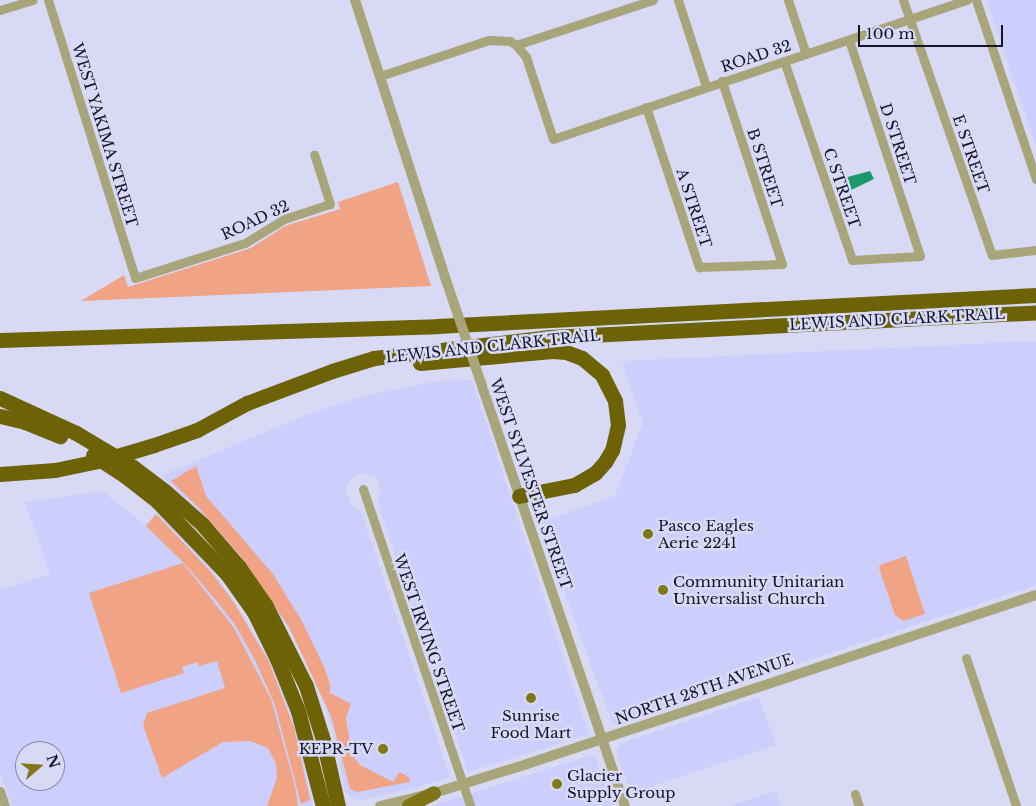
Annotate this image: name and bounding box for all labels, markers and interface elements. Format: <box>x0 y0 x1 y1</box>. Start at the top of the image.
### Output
scale bar <box>861 15 1006 47</box>
text: 100 m <box>866 24 915 43</box>
street label: ROAD 32 <box>719 36 793 76</box>
street label: WEST YAKIMA STREET <box>68 40 142 230</box>
street label: D STREET <box>876 101 920 187</box>
street label: E STREET <box>949 112 993 196</box>
street label: B STREET <box>744 126 786 210</box>
street label: C STREET <box>820 146 864 230</box>
street label: A STREET <box>673 166 715 250</box>
street label: ROAD 32 <box>218 196 292 244</box>
street label: LEWIS AND CLARK TRAIL <box>788 304 1006 334</box>
street label: LEWIS AND CLARK TRAIL <box>384 326 602 366</box>
street label: WEST SYLVESTER STREET <box>486 376 576 592</box>
place label: Pasco Eagles Aerie 2241 <box>658 516 754 551</box>
marker: Pasco Eagles Aerie 2241 <box>642 528 654 540</box>
street label: WEST IRVING STREET <box>390 551 468 735</box>
place label: Community Unitarian Universalist Church <box>673 572 845 607</box>
marker: Community Unitarian Universalist Church <box>657 584 669 596</box>
street label: NORTH 28TH AVENUE <box>612 650 796 728</box>
marker: Sunrise Food Mart <box>525 692 537 704</box>
place label: Sunrise Food Mart <box>491 706 571 741</box>
place label: KEPR-TV <box>299 740 373 758</box>
north arrow <box>15 741 65 791</box>
marker: KEPR-TV <box>377 743 389 755</box>
text: N <box>43 752 64 771</box>
place label: Glacier Supply Group <box>567 766 676 801</box>
marker: Glacier Supply Group <box>551 778 563 790</box>

